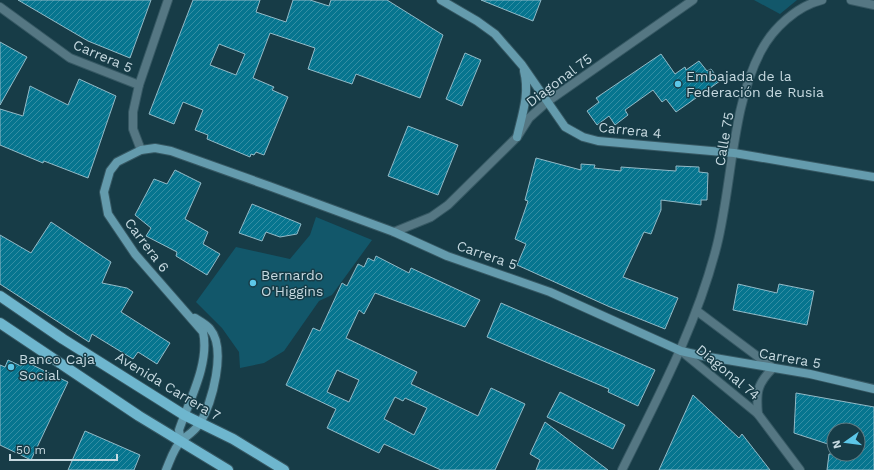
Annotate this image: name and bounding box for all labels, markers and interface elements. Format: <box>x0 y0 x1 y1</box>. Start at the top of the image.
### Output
street label: Carrera 5 <box>71 36 135 76</box>
street label: Diagonal 75 <box>523 50 595 110</box>
place label: Embajada de la Federación de Rusia <box>686 68 824 100</box>
marker: Embajada de la Federación de Rusia <box>673 79 683 89</box>
street label: Calle 75 <box>711 111 737 167</box>
street label: Carrera 4 <box>598 119 662 141</box>
street label: Carrera 6 <box>122 215 172 275</box>
street label: Carrera 5 <box>455 237 519 273</box>
place label: Bernardo O'Higgins <box>261 267 323 299</box>
marker: Bernardo O'Higgins <box>248 278 258 288</box>
street label: Diagonal 74 <box>693 341 763 403</box>
street label: Carrera 5 <box>758 345 822 371</box>
street label: Avenida Carrera 7 <box>113 348 224 424</box>
place label: Banco Caja Social <box>19 351 95 383</box>
marker: Banco Caja Social <box>6 362 16 372</box>
north arrow <box>826 422 866 462</box>
scale bar <box>10 436 117 462</box>
text: N <box>829 439 844 450</box>
text: 50 m <box>16 443 46 457</box>

